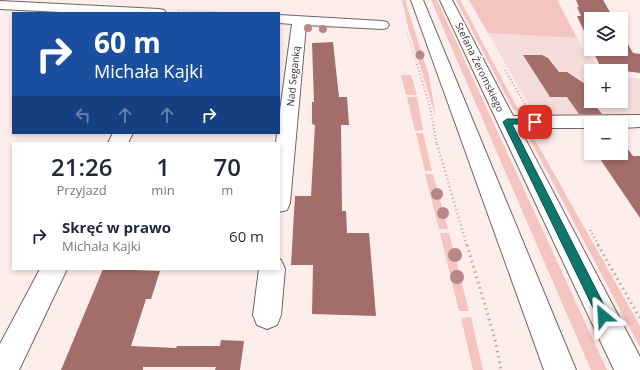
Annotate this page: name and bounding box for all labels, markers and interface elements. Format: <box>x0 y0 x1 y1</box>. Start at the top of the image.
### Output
map controls <box>584 12 628 160</box>
button: layers <box>584 12 628 56</box>
street label: Stefana Żeromskiego <box>452 20 508 114</box>
text: 60 m <box>94 23 161 61</box>
icon: right <box>28 28 80 80</box>
street label: Nad Seganką <box>283 45 303 107</box>
text: Michała Kajki <box>94 59 203 83</box>
button: + <box>584 64 628 108</box>
icon: left <box>72 104 94 126</box>
icon: ahead <box>114 104 136 126</box>
icon: ahead <box>156 104 178 126</box>
icon: right <box>198 104 220 126</box>
pin <box>518 105 552 139</box>
icon: arrive <box>524 111 546 133</box>
button: − <box>584 116 628 160</box>
text: 21:26 <box>51 150 112 183</box>
text: 1 <box>156 150 170 183</box>
text: 70 <box>214 150 241 183</box>
text: Przyjazd <box>57 181 107 199</box>
text: min <box>151 181 175 199</box>
text: m <box>221 181 233 199</box>
text: Skręć w prawo <box>62 217 171 237</box>
icon: right <box>28 225 50 247</box>
text: 60 m <box>229 226 264 246</box>
text: Michała Kajki <box>62 237 141 255</box>
position arrow <box>582 295 624 337</box>

